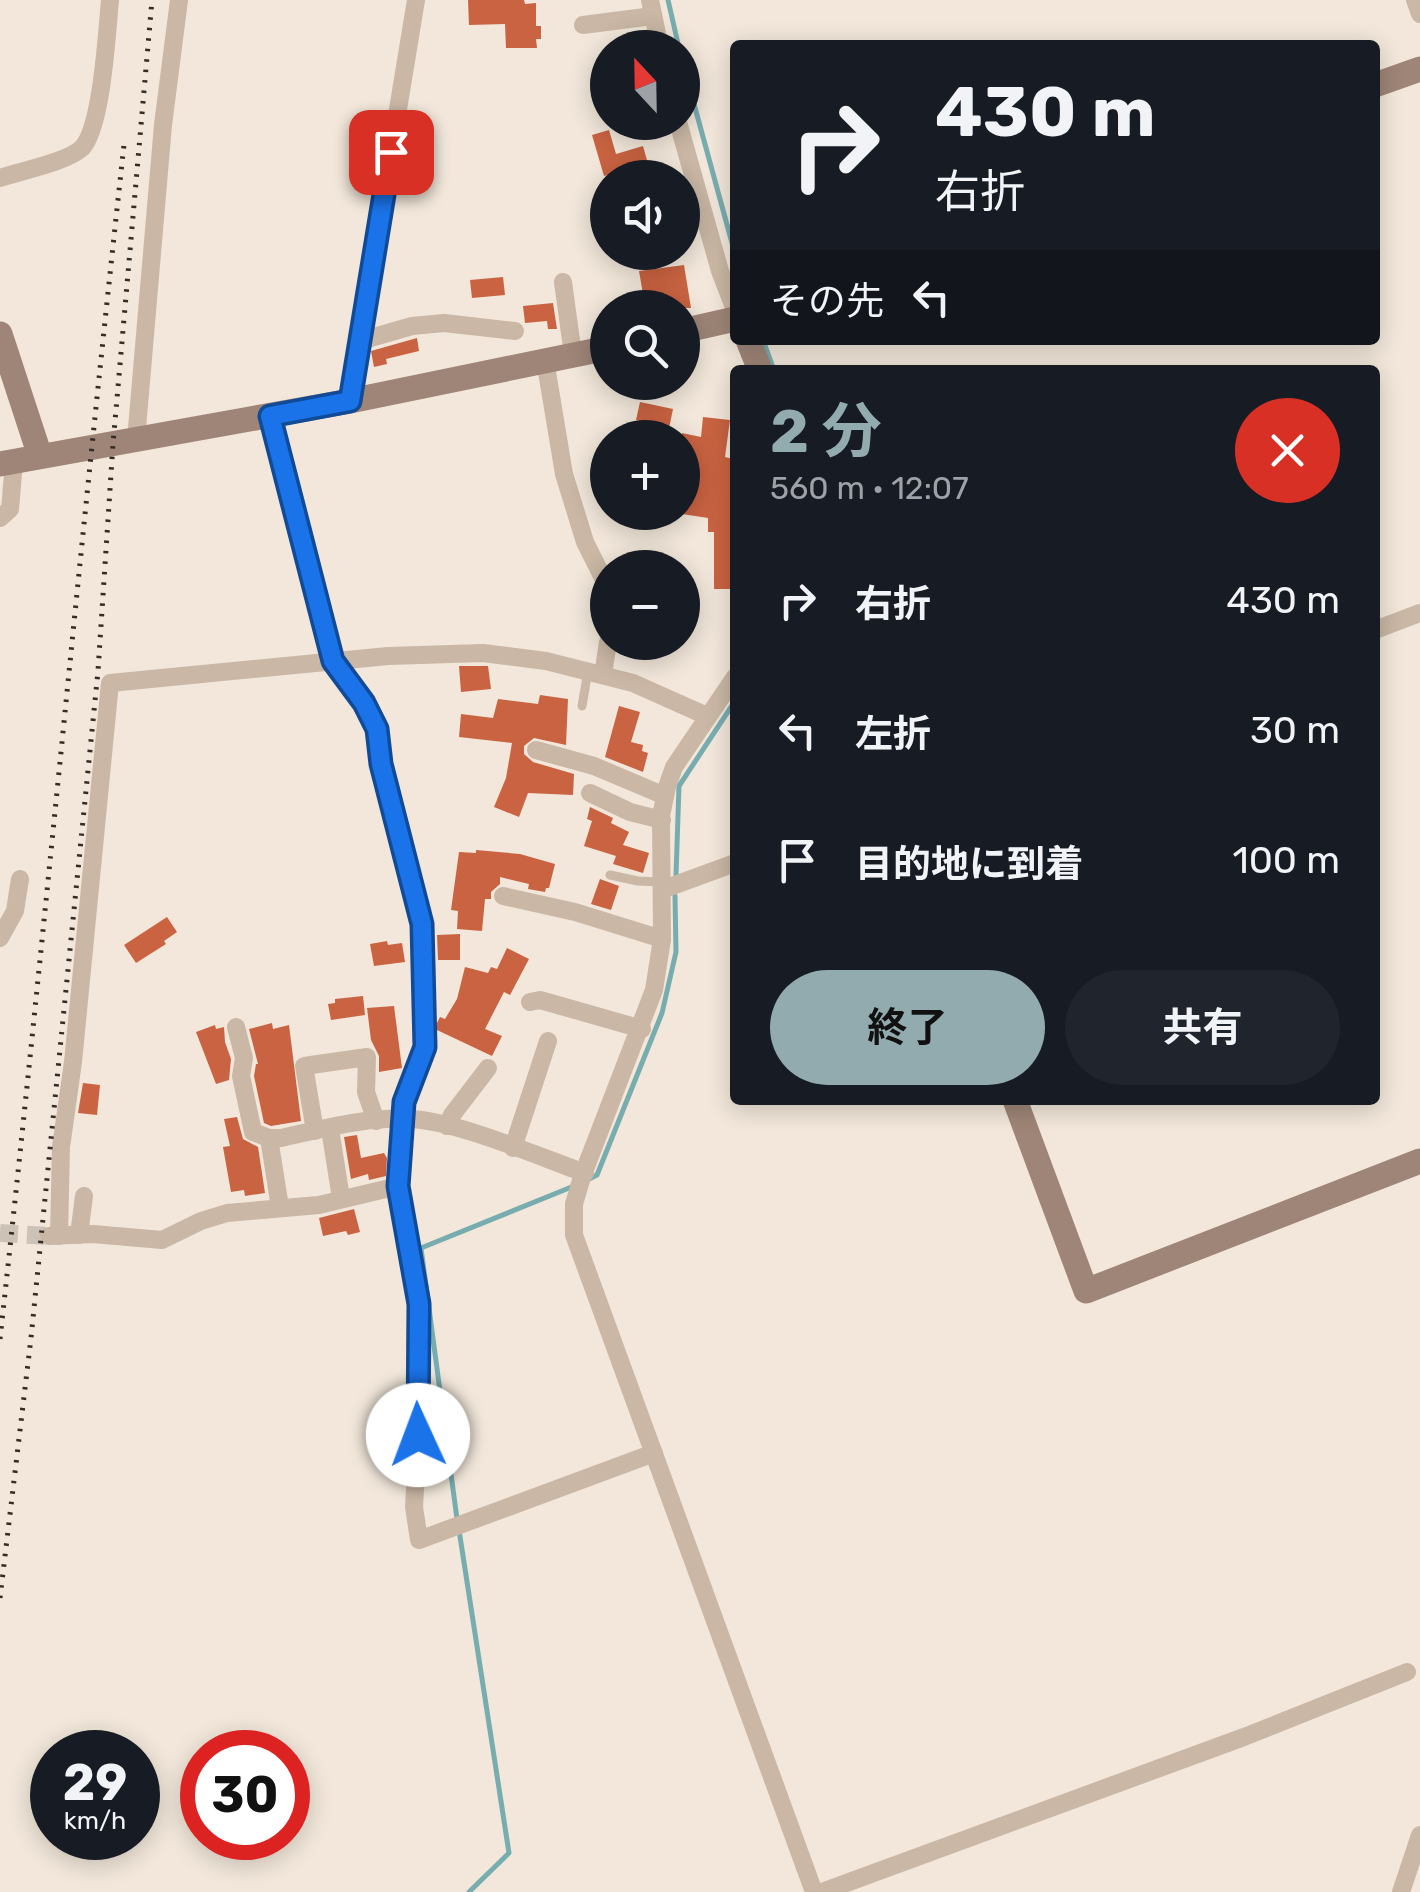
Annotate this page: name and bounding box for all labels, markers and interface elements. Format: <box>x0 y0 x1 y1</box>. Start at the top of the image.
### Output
north arrow <box>590 30 700 140</box>
map controls <box>590 30 700 660</box>
text: 430 m <box>935 71 1156 154</box>
icon: right <box>770 80 900 210</box>
pin <box>349 110 434 195</box>
icon: arrive <box>364 125 419 180</box>
button: sound <box>590 160 700 270</box>
text: 右折 <box>935 165 1025 218</box>
icon: left <box>904 270 959 325</box>
text: その先 <box>770 278 884 324</box>
button: search <box>590 290 700 400</box>
text: 2 分 <box>770 396 882 467</box>
button: close <box>1235 398 1340 503</box>
button: + <box>590 420 700 530</box>
text: 560 m · 12:07 <box>770 469 969 507</box>
button: − <box>590 550 700 660</box>
icon: right <box>770 573 825 628</box>
text: 430 m <box>1226 577 1340 623</box>
text: 右折 <box>855 581 931 627</box>
icon: left <box>770 703 825 758</box>
text: 30 m <box>1250 707 1340 753</box>
text: 左折 <box>855 711 931 757</box>
icon: arrive <box>770 833 825 888</box>
text: 100 m <box>1232 837 1340 883</box>
text: 目的地に到着 <box>855 841 1083 887</box>
button: 終了 <box>770 970 1045 1085</box>
button: 共有 <box>1065 970 1340 1085</box>
position arrow <box>366 1383 470 1487</box>
speed limit sign: 30 <box>180 1730 310 1860</box>
text: 29 <box>63 1753 127 1813</box>
text: km/h <box>64 1806 126 1835</box>

